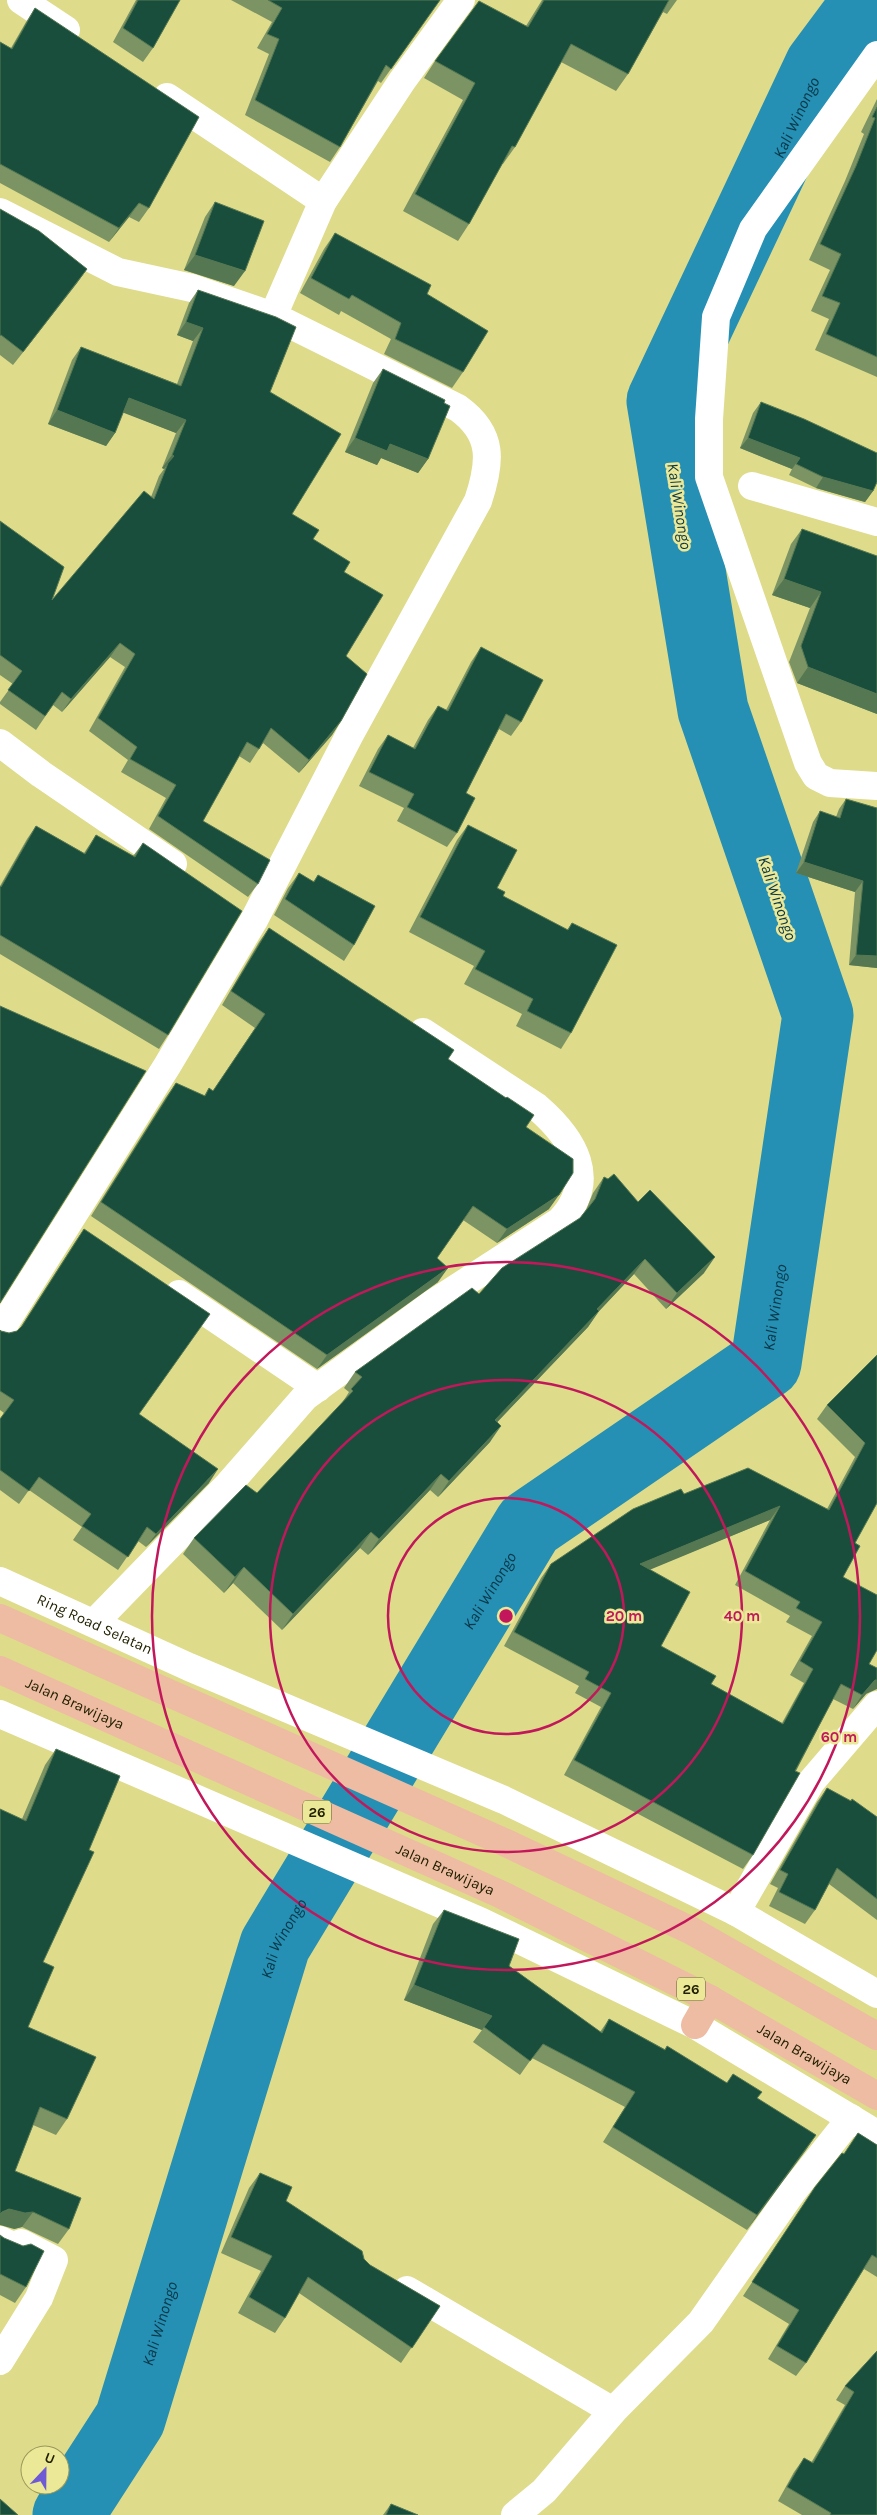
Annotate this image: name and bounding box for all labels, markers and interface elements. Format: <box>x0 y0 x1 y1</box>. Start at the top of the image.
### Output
water label: Kali Winongo <box>769 74 823 161</box>
water label: Kali Winongo <box>663 462 696 551</box>
water label: Kali Winongo <box>754 854 801 943</box>
water label: Kali Winongo <box>759 1263 791 1352</box>
water label: Kali Winongo <box>459 1549 520 1633</box>
street label: Ring Road Selatan <box>34 1590 155 1658</box>
centre of rings <box>497 1607 515 1625</box>
text: 20 m <box>606 1607 642 1625</box>
text: 40 m <box>724 1607 760 1625</box>
street label: Jalan Brawijaya <box>23 1674 127 1733</box>
text: 60 m <box>821 1728 857 1746</box>
road number: 26 <box>303 1800 331 1824</box>
street label: Jalan Brawijaya <box>393 1840 497 1899</box>
water label: Kali Winongo <box>256 1895 311 1981</box>
road number: 26 <box>677 1978 705 2000</box>
street label: Jalan Brawijaya <box>754 2020 855 2088</box>
water label: Kali Winongo <box>138 2279 182 2368</box>
north arrow <box>20 2445 70 2495</box>
text: U <box>42 2449 57 2468</box>

